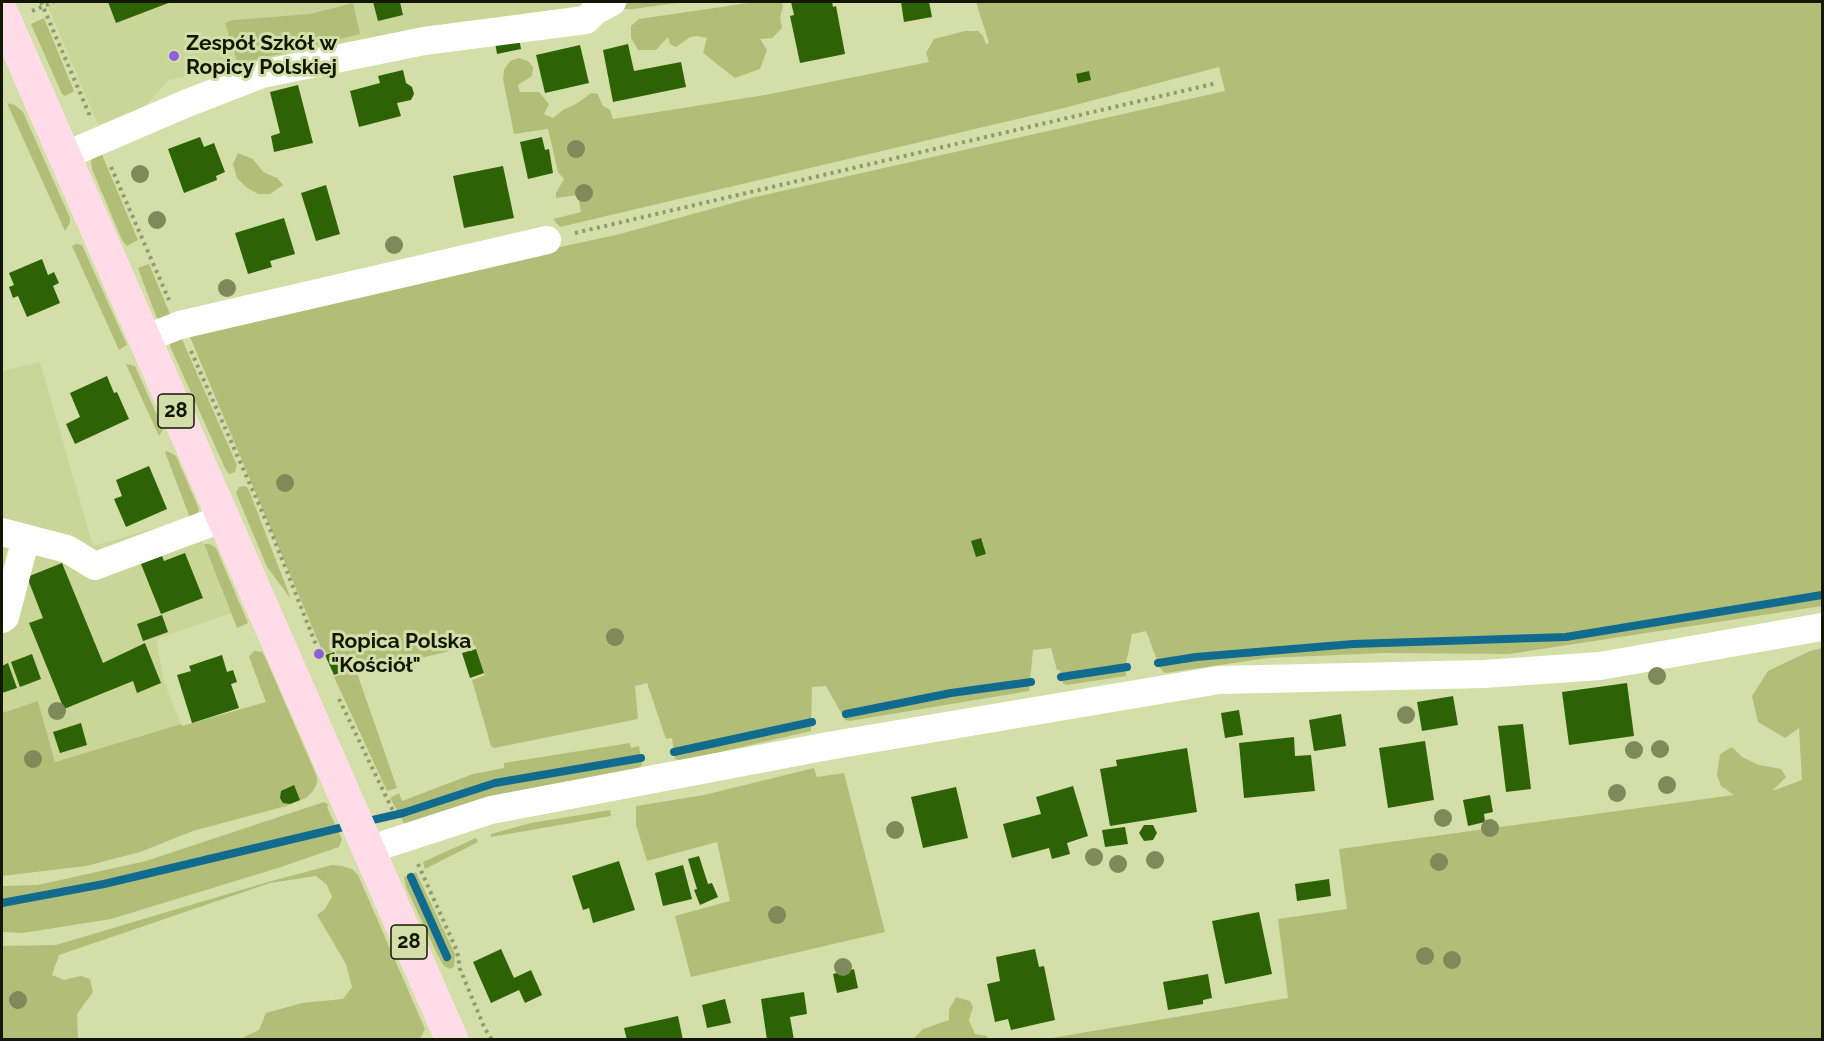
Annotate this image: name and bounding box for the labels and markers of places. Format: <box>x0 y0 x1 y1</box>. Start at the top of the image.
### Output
place label: Zespół Szkół w Ropicy Polskiej <box>186 31 337 81</box>
marker: Zespół Szkół w Ropicy Polskiej <box>167 49 181 63</box>
place label: Ropica Polska "Kościół" <box>331 629 471 679</box>
marker: Ropica Polska "Kościół" <box>312 647 326 661</box>

